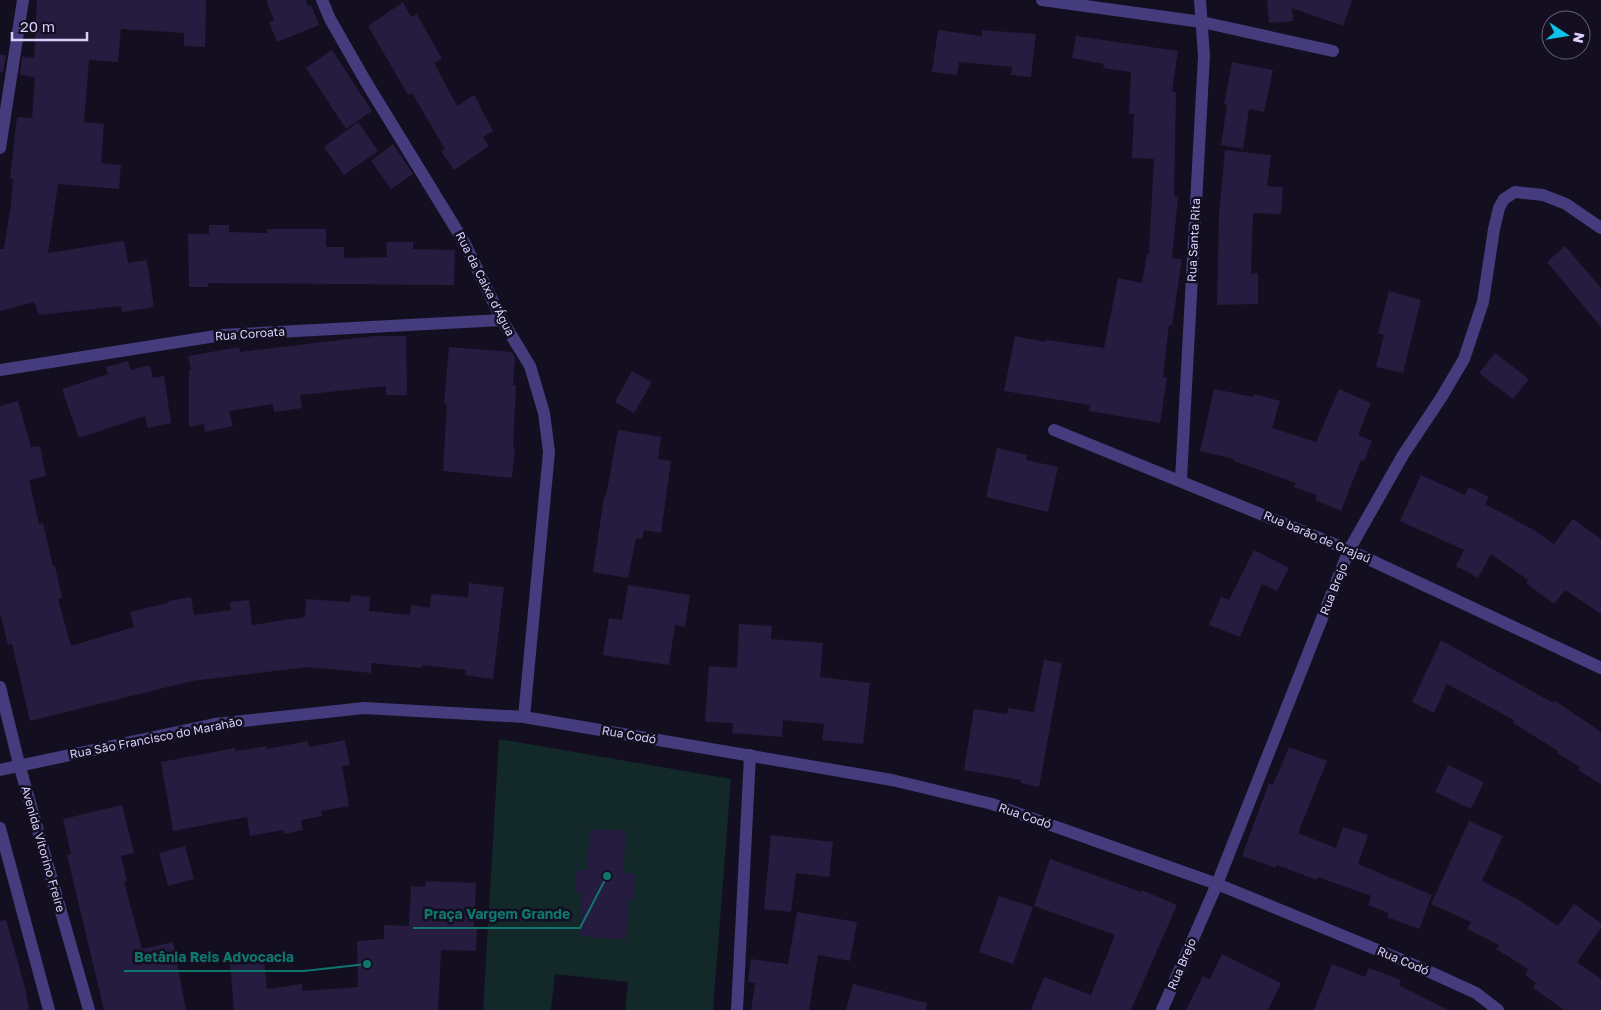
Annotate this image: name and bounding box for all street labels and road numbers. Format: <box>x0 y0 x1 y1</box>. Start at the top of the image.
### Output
street label: Rua Santa Rita <box>1184 198 1203 282</box>
street label: Rua da Caixa d'Água <box>453 229 518 338</box>
street label: Rua Coroata <box>214 324 286 343</box>
street label: Rua barão de Grajaú <box>1261 507 1373 566</box>
street label: Rua Brejo <box>1316 561 1351 617</box>
street label: Rua São Francisco do Marahão <box>68 713 244 762</box>
street label: Rua Codó <box>601 722 657 747</box>
street label: Avenida Vitorino Freire <box>18 784 69 914</box>
street label: Rua Codó <box>997 799 1054 832</box>
street label: Rua Brejo <box>1164 936 1199 992</box>
street label: Rua Codó <box>1375 943 1431 978</box>

